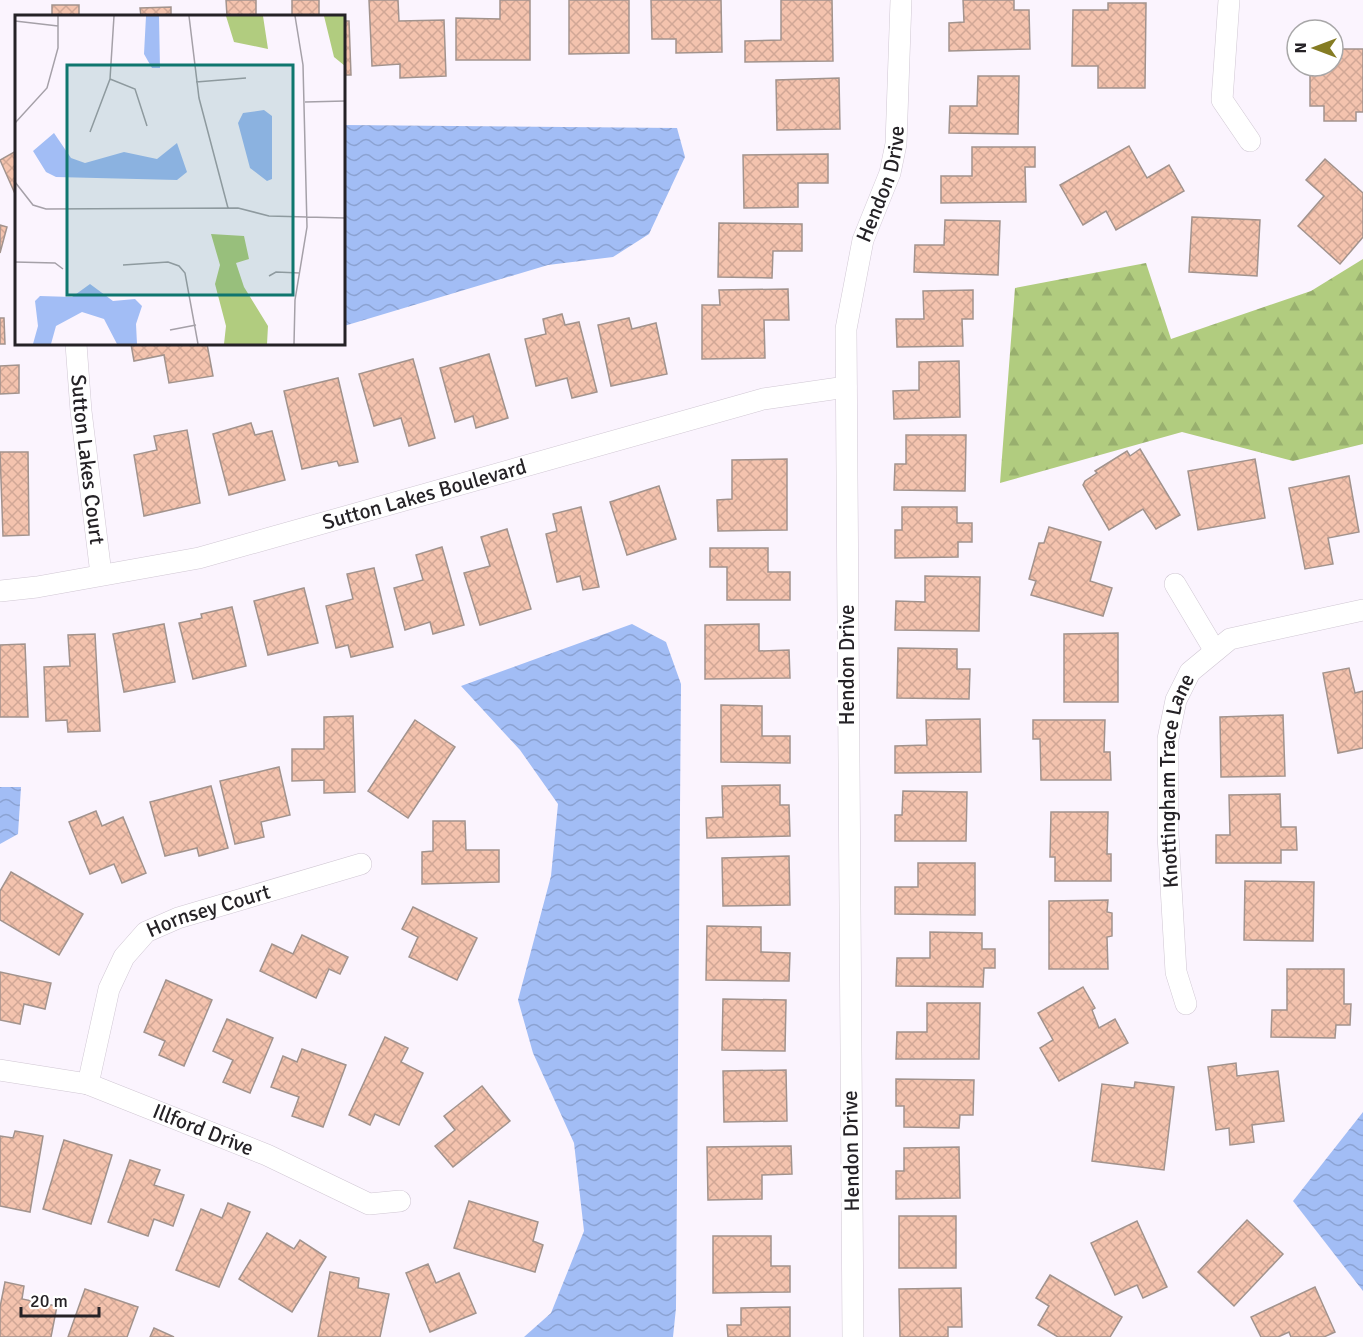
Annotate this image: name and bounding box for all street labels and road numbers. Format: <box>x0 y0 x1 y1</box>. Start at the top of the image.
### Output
street label: Hendon Drive <box>850 125 910 246</box>
street label: Sutton Lakes Court <box>65 373 110 546</box>
street label: Sutton Lakes Boulevard <box>319 453 529 536</box>
street label: Hendon Drive <box>834 604 860 726</box>
street label: Knottingham Trace Lane <box>1155 669 1200 889</box>
street label: Hornsey Court <box>142 879 273 943</box>
street label: Hendon Drive <box>837 1090 865 1212</box>
street label: Illford Drive <box>149 1098 257 1161</box>

